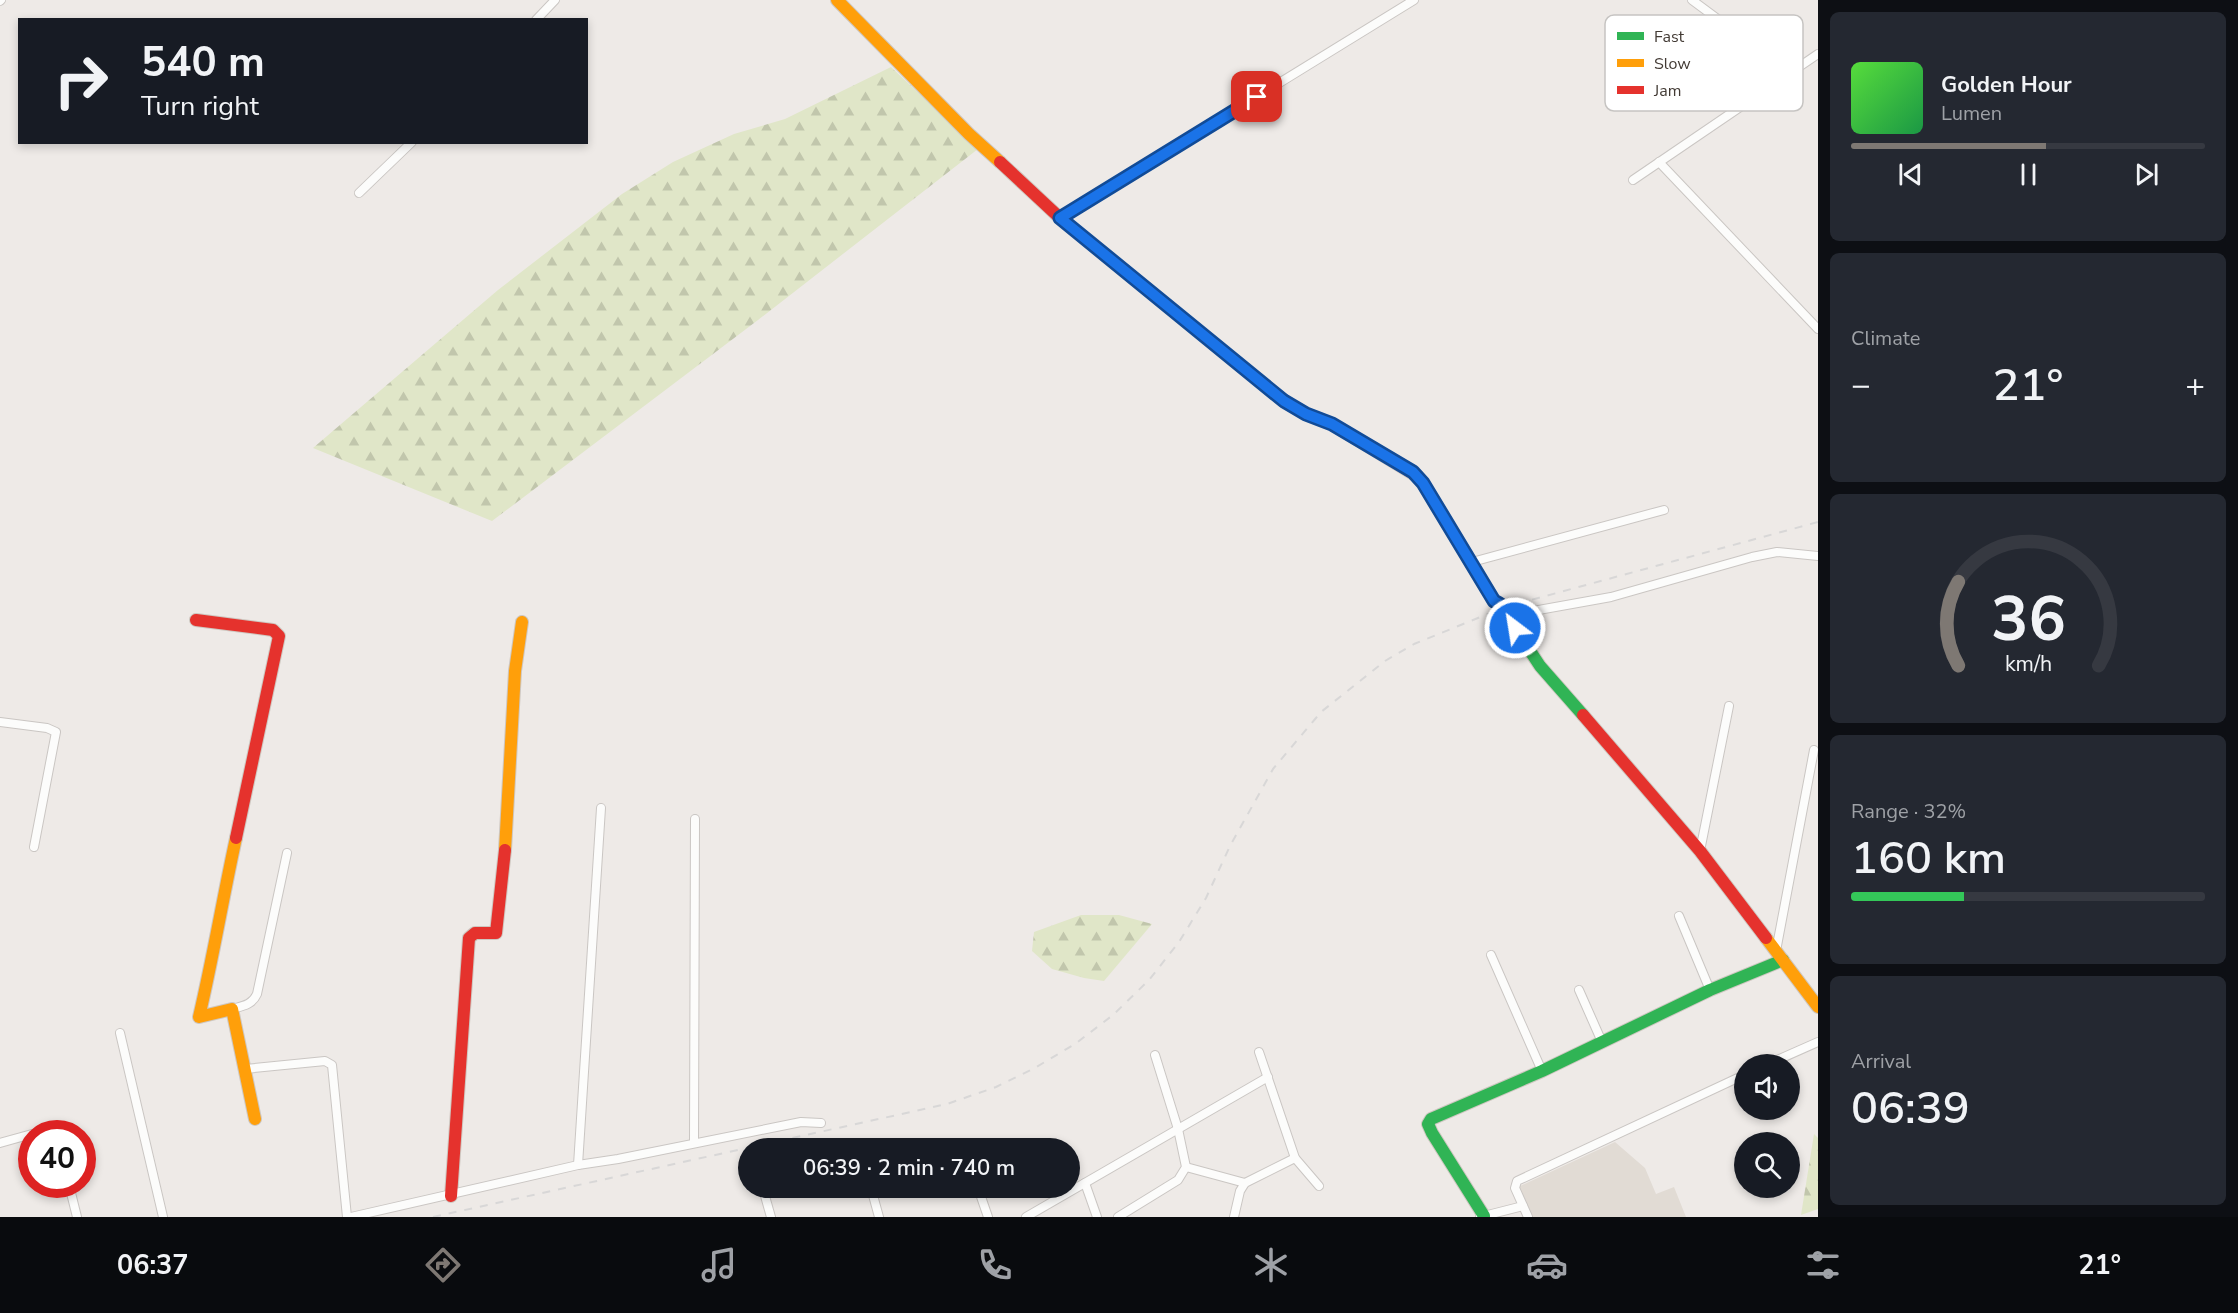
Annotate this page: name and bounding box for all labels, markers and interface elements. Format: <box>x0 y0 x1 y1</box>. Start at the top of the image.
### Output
legend <box>1605 15 1803 111</box>
text: Fast <box>1654 26 1685 48</box>
text: 540 m <box>141 34 265 91</box>
icon: right <box>42 42 120 120</box>
text: Slow <box>1654 53 1691 75</box>
text: Golden Hour <box>1941 70 2072 100</box>
pin <box>1231 71 1282 122</box>
icon: arrive <box>1240 80 1273 113</box>
text: Jam <box>1653 80 1681 102</box>
text: Turn right <box>141 88 259 125</box>
text: Lumen <box>1941 100 2002 127</box>
icon: previous <box>1894 158 1927 191</box>
icon: pause <box>2012 158 2045 191</box>
icon: next <box>2130 158 2163 191</box>
text: Climate <box>1851 325 1920 352</box>
text: 21° <box>1993 355 2063 416</box>
text: − <box>1851 363 1871 408</box>
text: + <box>2185 363 2205 408</box>
text: 36 <box>1991 577 2065 662</box>
position arrow <box>1483 596 1547 660</box>
text: km/h <box>2004 649 2052 679</box>
text: Range · 32% <box>1851 798 1966 825</box>
text: 160 km <box>1851 828 2006 889</box>
text: Arrival <box>1851 1048 1911 1075</box>
map controls <box>1734 1054 1800 1198</box>
button: sound <box>1734 1054 1800 1120</box>
text: 06:39 <box>1851 1078 1970 1139</box>
speed limit sign: 40 <box>18 1120 96 1198</box>
button: search <box>1734 1132 1800 1198</box>
text: 06:39 · 2 min · 740 m <box>803 1153 1015 1183</box>
icon: directions <box>422 1244 464 1286</box>
icon: music <box>698 1244 740 1286</box>
icon: phone <box>974 1244 1016 1286</box>
icon: climate <box>1250 1244 1292 1286</box>
icon: car <box>1526 1244 1568 1286</box>
icon: filters <box>1802 1244 1844 1286</box>
text: 06:37 <box>117 1247 188 1284</box>
text: 21° <box>2078 1247 2121 1284</box>

